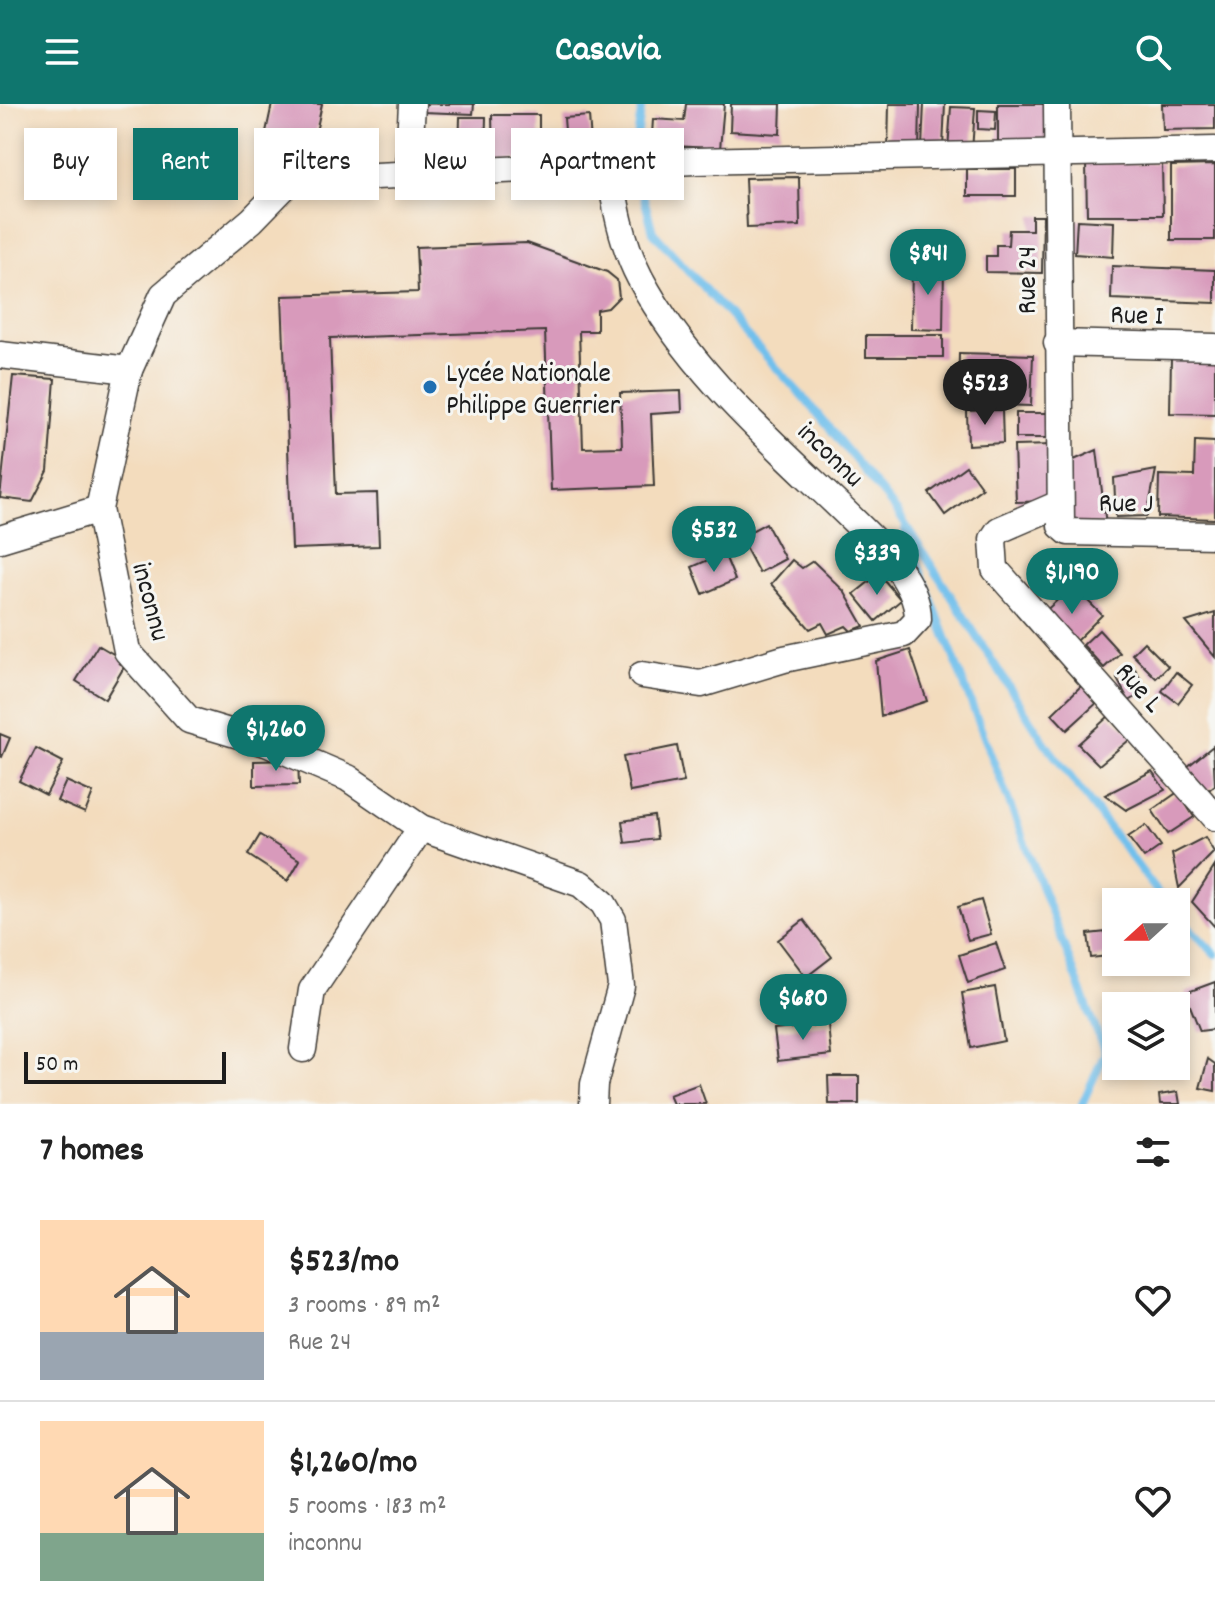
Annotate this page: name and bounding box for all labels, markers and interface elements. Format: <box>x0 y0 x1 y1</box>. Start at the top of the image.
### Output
text: Casavia <box>555 26 660 78</box>
icon: menu <box>40 30 84 74</box>
icon: search <box>1131 30 1175 74</box>
chip: Buy <box>24 128 117 200</box>
chip: Rent <box>133 128 238 200</box>
chip: Filters <box>254 128 379 200</box>
chip: New <box>395 128 495 200</box>
chip: Apartment <box>511 128 684 200</box>
pin: $841 <box>881 229 975 297</box>
text: $841 <box>908 236 948 273</box>
street label: Rue 24 <box>1010 246 1050 314</box>
street label: Rue I <box>1110 297 1164 339</box>
place label: Lycée Nationale Philippe Guerrier <box>446 356 621 428</box>
pin: $523 <box>938 359 1032 427</box>
text: $523 <box>961 366 1009 403</box>
marker: Lycée Nationale Philippe Guerrier <box>421 378 439 396</box>
street label: inconnu <box>786 415 871 499</box>
street label: Rue J <box>1098 486 1154 526</box>
pin: $532 <box>667 506 761 574</box>
text: $532 <box>690 513 738 550</box>
pin: $339 <box>830 529 924 597</box>
text: $339 <box>853 536 901 573</box>
pin: $1,190 <box>1007 548 1137 616</box>
text: $1,190 <box>1044 555 1100 592</box>
street label: inconnu <box>119 559 178 646</box>
street label: Rue L <box>1104 655 1171 723</box>
pin: $1,260 <box>211 705 341 773</box>
text: $1,260 <box>245 712 307 749</box>
north arrow <box>1102 888 1190 976</box>
map controls <box>1102 888 1190 1080</box>
pin: $680 <box>756 974 850 1042</box>
text: $680 <box>778 981 828 1018</box>
button: layers <box>1102 992 1190 1080</box>
scale bar <box>24 1048 226 1084</box>
text: 50 m <box>36 1050 78 1081</box>
text: 7 homes <box>40 1128 144 1177</box>
icon: filters <box>1131 1130 1175 1174</box>
text: $523/mo <box>288 1239 399 1288</box>
icon: home <box>104 1252 200 1348</box>
icon: heart <box>1131 1278 1175 1322</box>
text: 3 rooms · 89 m² <box>288 1288 441 1325</box>
text: Rue 24 <box>288 1325 351 1362</box>
text: $1,260/mo <box>288 1440 417 1489</box>
icon: home <box>104 1453 200 1549</box>
icon: heart <box>1131 1479 1175 1523</box>
text: 5 rooms · 183 m² <box>288 1489 446 1526</box>
text: inconnu <box>288 1526 362 1563</box>

